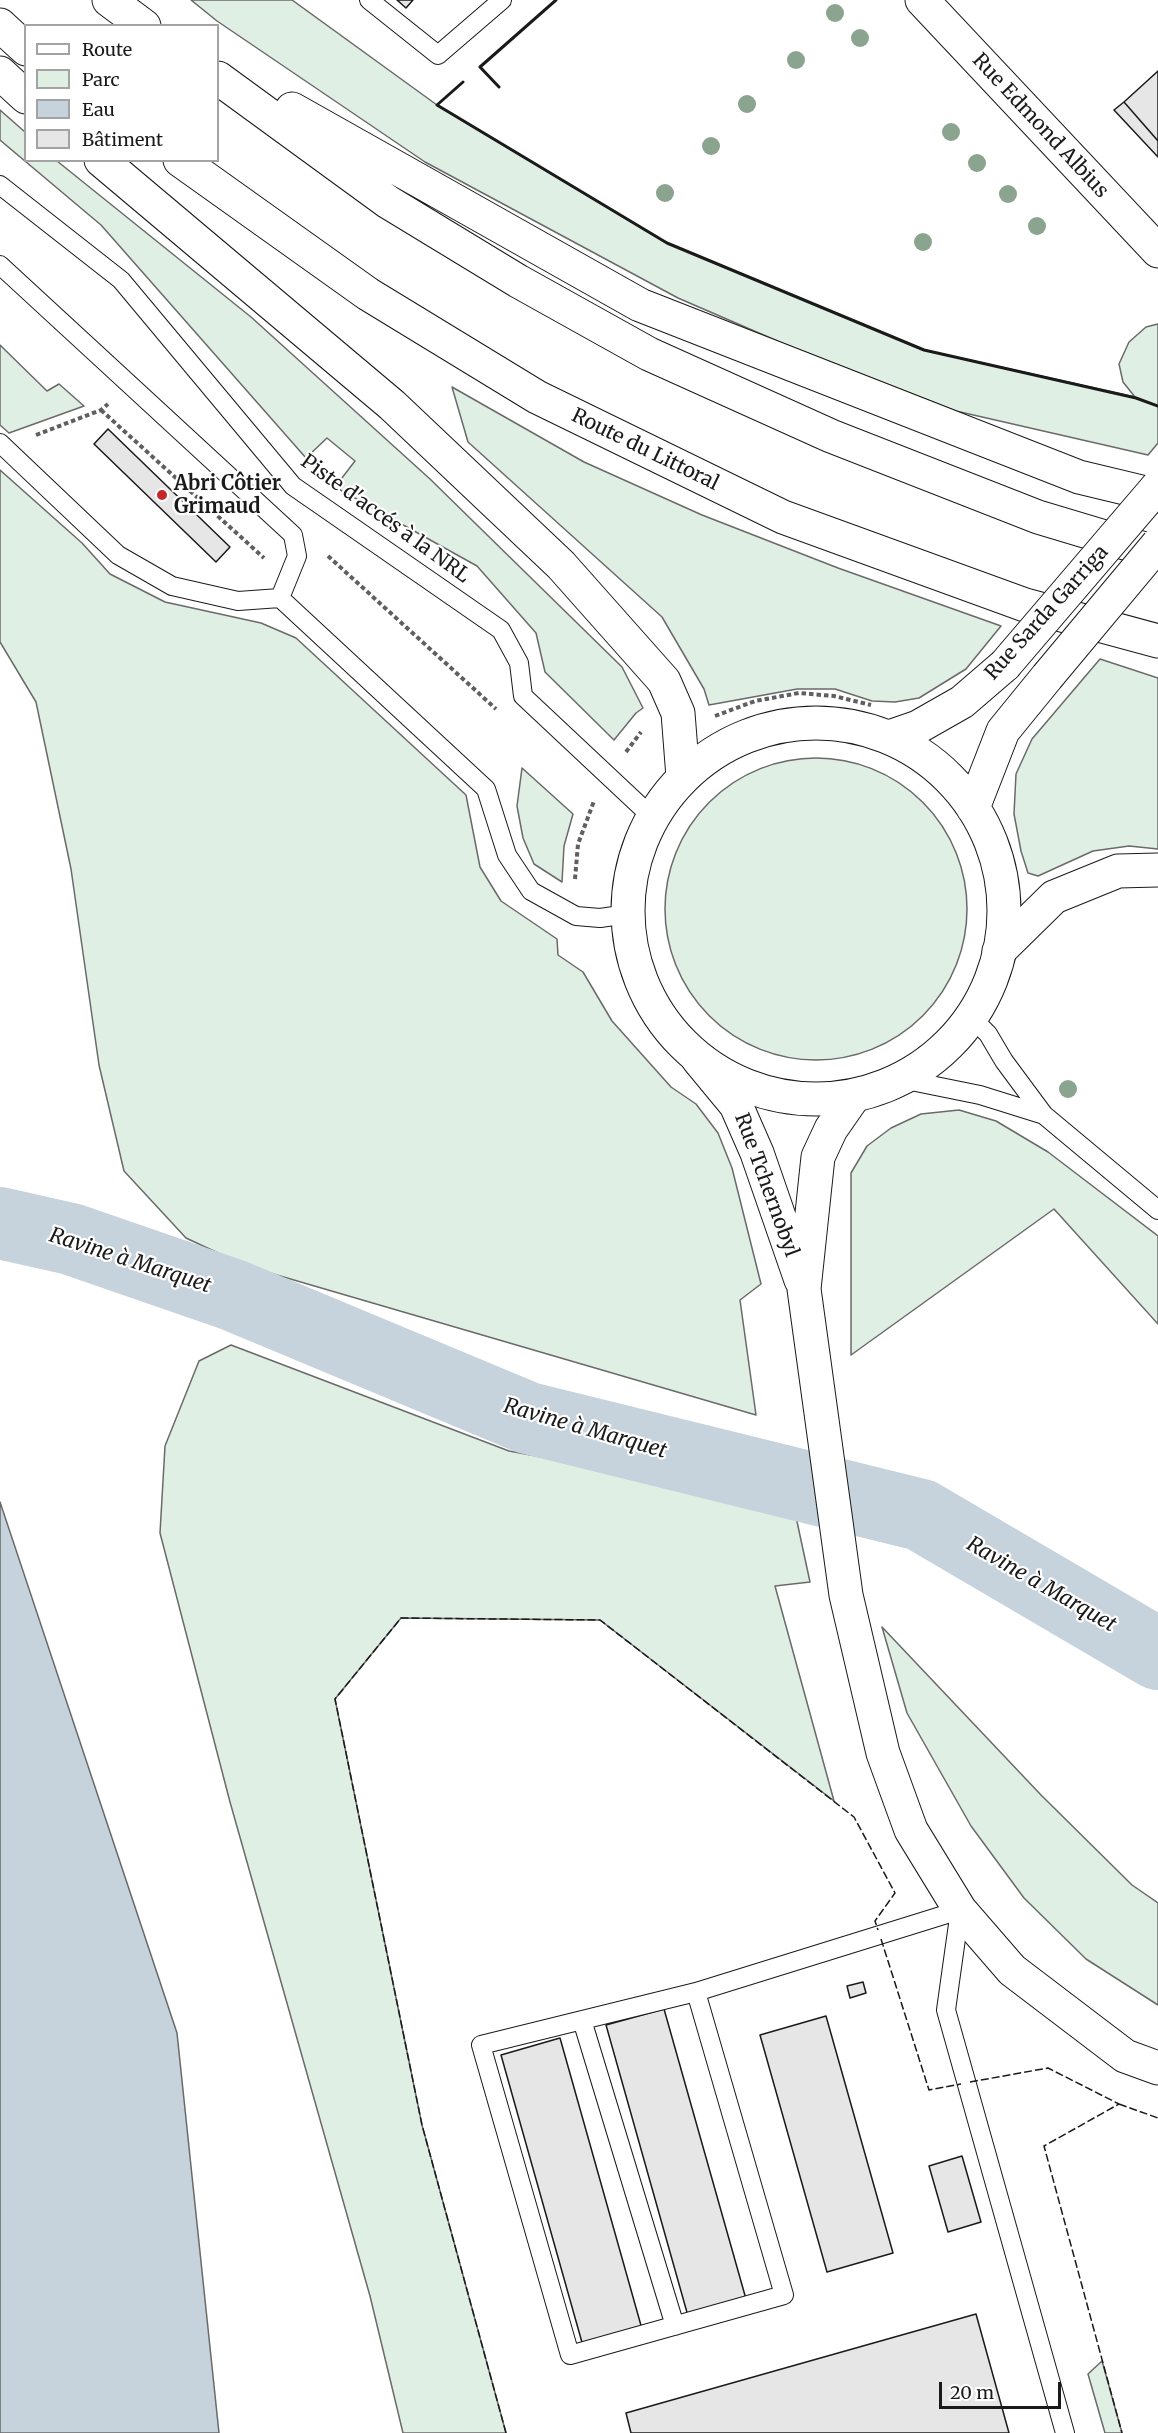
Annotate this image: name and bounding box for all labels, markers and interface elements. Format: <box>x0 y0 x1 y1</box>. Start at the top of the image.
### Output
legend <box>24 24 219 162</box>
text: Route <box>82 38 132 61</box>
street label: Rue Edmond Albius <box>967 49 1113 203</box>
text: Parc <box>82 68 120 91</box>
text: Eau <box>82 98 115 121</box>
text: Bâtiment <box>82 128 163 151</box>
street label: Route du Littoral <box>567 404 723 496</box>
street label: Piste d'accés à la NRL <box>296 450 474 588</box>
place label: Abri Côtier Grimaud <box>174 472 281 519</box>
marker: Abri Côtier Grimaud <box>155 488 169 502</box>
street label: Rue Sarda Garriga <box>980 541 1114 685</box>
street label: Rue Tchernobyl <box>729 1110 803 1260</box>
water label: Ravine à Marquet <box>46 1223 214 1299</box>
water label: Ravine à Marquet <box>501 1394 669 1464</box>
water label: Ravine à Marquet <box>962 1532 1120 1638</box>
scale bar <box>942 2370 1064 2408</box>
text: 20 m <box>950 2381 994 2404</box>

